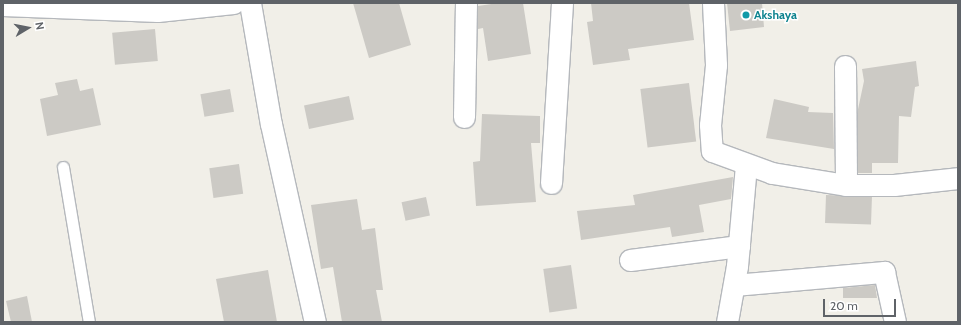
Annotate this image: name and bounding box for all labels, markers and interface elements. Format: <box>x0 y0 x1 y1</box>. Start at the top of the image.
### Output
north arrow <box>8 8 48 48</box>
place label: Akshaya <box>754 8 797 22</box>
marker: Akshaya <box>741 10 751 20</box>
text: N <box>32 21 47 31</box>
scale bar <box>825 291 898 317</box>
text: 20 m <box>830 298 858 313</box>

